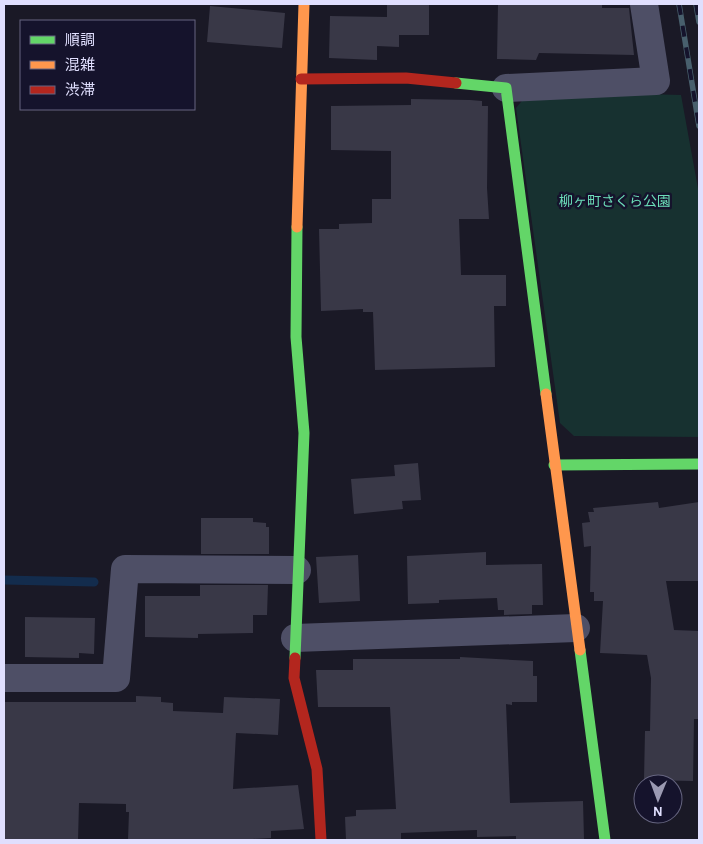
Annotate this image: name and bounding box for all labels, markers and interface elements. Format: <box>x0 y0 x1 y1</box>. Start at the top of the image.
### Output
legend <box>20 20 195 110</box>
text: 順調 <box>65 33 95 48</box>
text: 混雑 <box>65 57 95 73</box>
text: 渋滞 <box>65 82 95 98</box>
park label: 柳ヶ町さくら公園 <box>559 193 671 209</box>
north arrow <box>633 774 683 824</box>
text: N <box>653 804 663 818</box>

